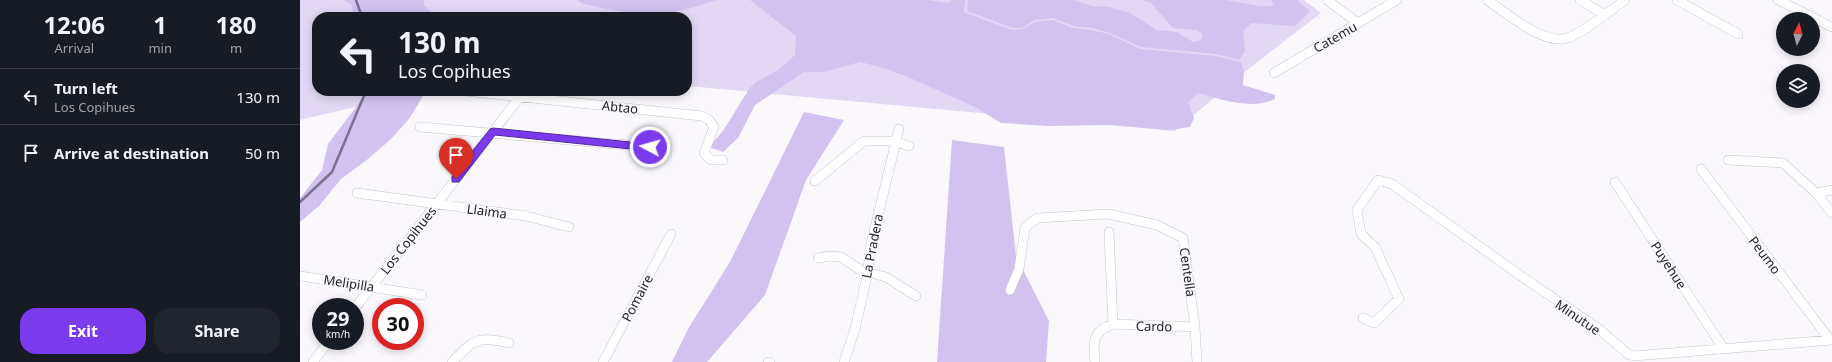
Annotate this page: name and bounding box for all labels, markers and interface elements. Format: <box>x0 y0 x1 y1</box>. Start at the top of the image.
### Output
text: 12:06 <box>43 8 105 41</box>
text: 1 <box>153 8 167 41</box>
text: 180 <box>215 8 257 41</box>
north arrow <box>1776 12 1820 56</box>
map controls <box>1776 12 1820 108</box>
street label: Catemu <box>1310 17 1360 57</box>
text: 130 m <box>398 23 481 61</box>
icon: left <box>332 28 384 80</box>
text: Arrival <box>54 39 94 57</box>
text: min <box>148 39 172 57</box>
text: m <box>230 39 242 57</box>
text: Los Copihues <box>398 59 511 83</box>
button: layers <box>1776 64 1820 108</box>
text: Turn left <box>54 78 118 98</box>
icon: left <box>20 86 42 108</box>
text: 130 m <box>236 87 280 107</box>
street label: Abtao <box>601 96 639 118</box>
text: Los Copihues <box>54 98 135 116</box>
position arrow <box>629 126 671 168</box>
pin <box>439 138 473 179</box>
icon: arrive <box>20 142 42 164</box>
text: Arrive at destination <box>54 143 209 163</box>
text: 50 m <box>245 143 280 163</box>
icon: arrive <box>445 144 467 166</box>
street label: Llaima <box>466 199 508 223</box>
street label: Los Copihues <box>376 202 440 278</box>
street label: La Pradera <box>857 212 887 280</box>
street label: Peumo <box>1745 232 1785 278</box>
street label: Puyehue <box>1647 238 1691 292</box>
street label: Centella <box>1176 246 1200 298</box>
street label: Melipilla <box>322 270 376 296</box>
street label: Pomaire <box>617 271 657 325</box>
street label: Minutue <box>1552 295 1604 339</box>
speed limit sign: 30 <box>372 298 424 350</box>
text: 29 <box>327 305 349 332</box>
button: Exit <box>20 308 146 354</box>
button: Share <box>154 308 280 354</box>
street label: Cardo <box>1136 317 1173 335</box>
text: km/h <box>326 327 350 341</box>

